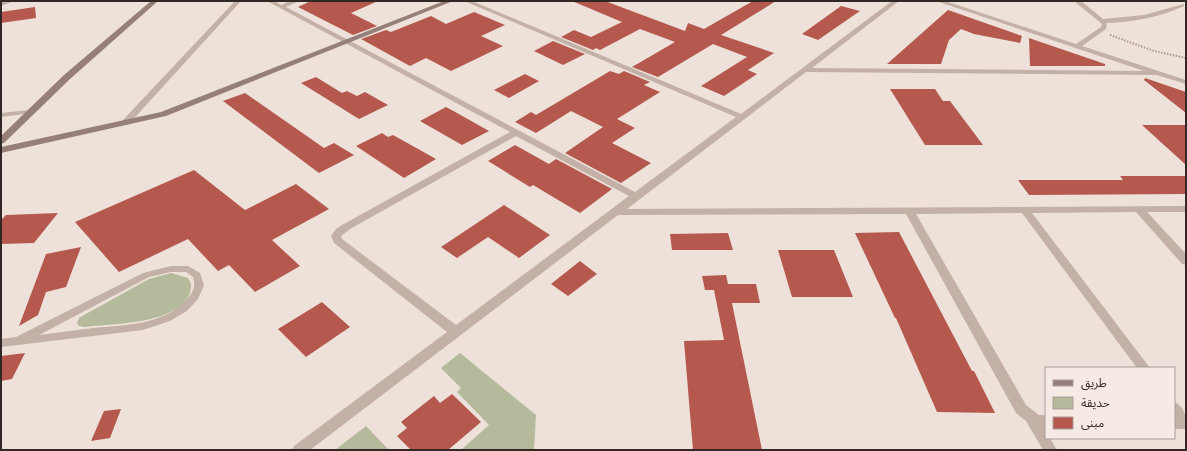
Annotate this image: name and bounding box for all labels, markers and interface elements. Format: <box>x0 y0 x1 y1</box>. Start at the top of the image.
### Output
legend <box>1045 367 1175 439</box>
text: طريق <box>1081 376 1107 392</box>
text: حديقة <box>1081 396 1110 412</box>
text: مبنى <box>1081 416 1104 432</box>

